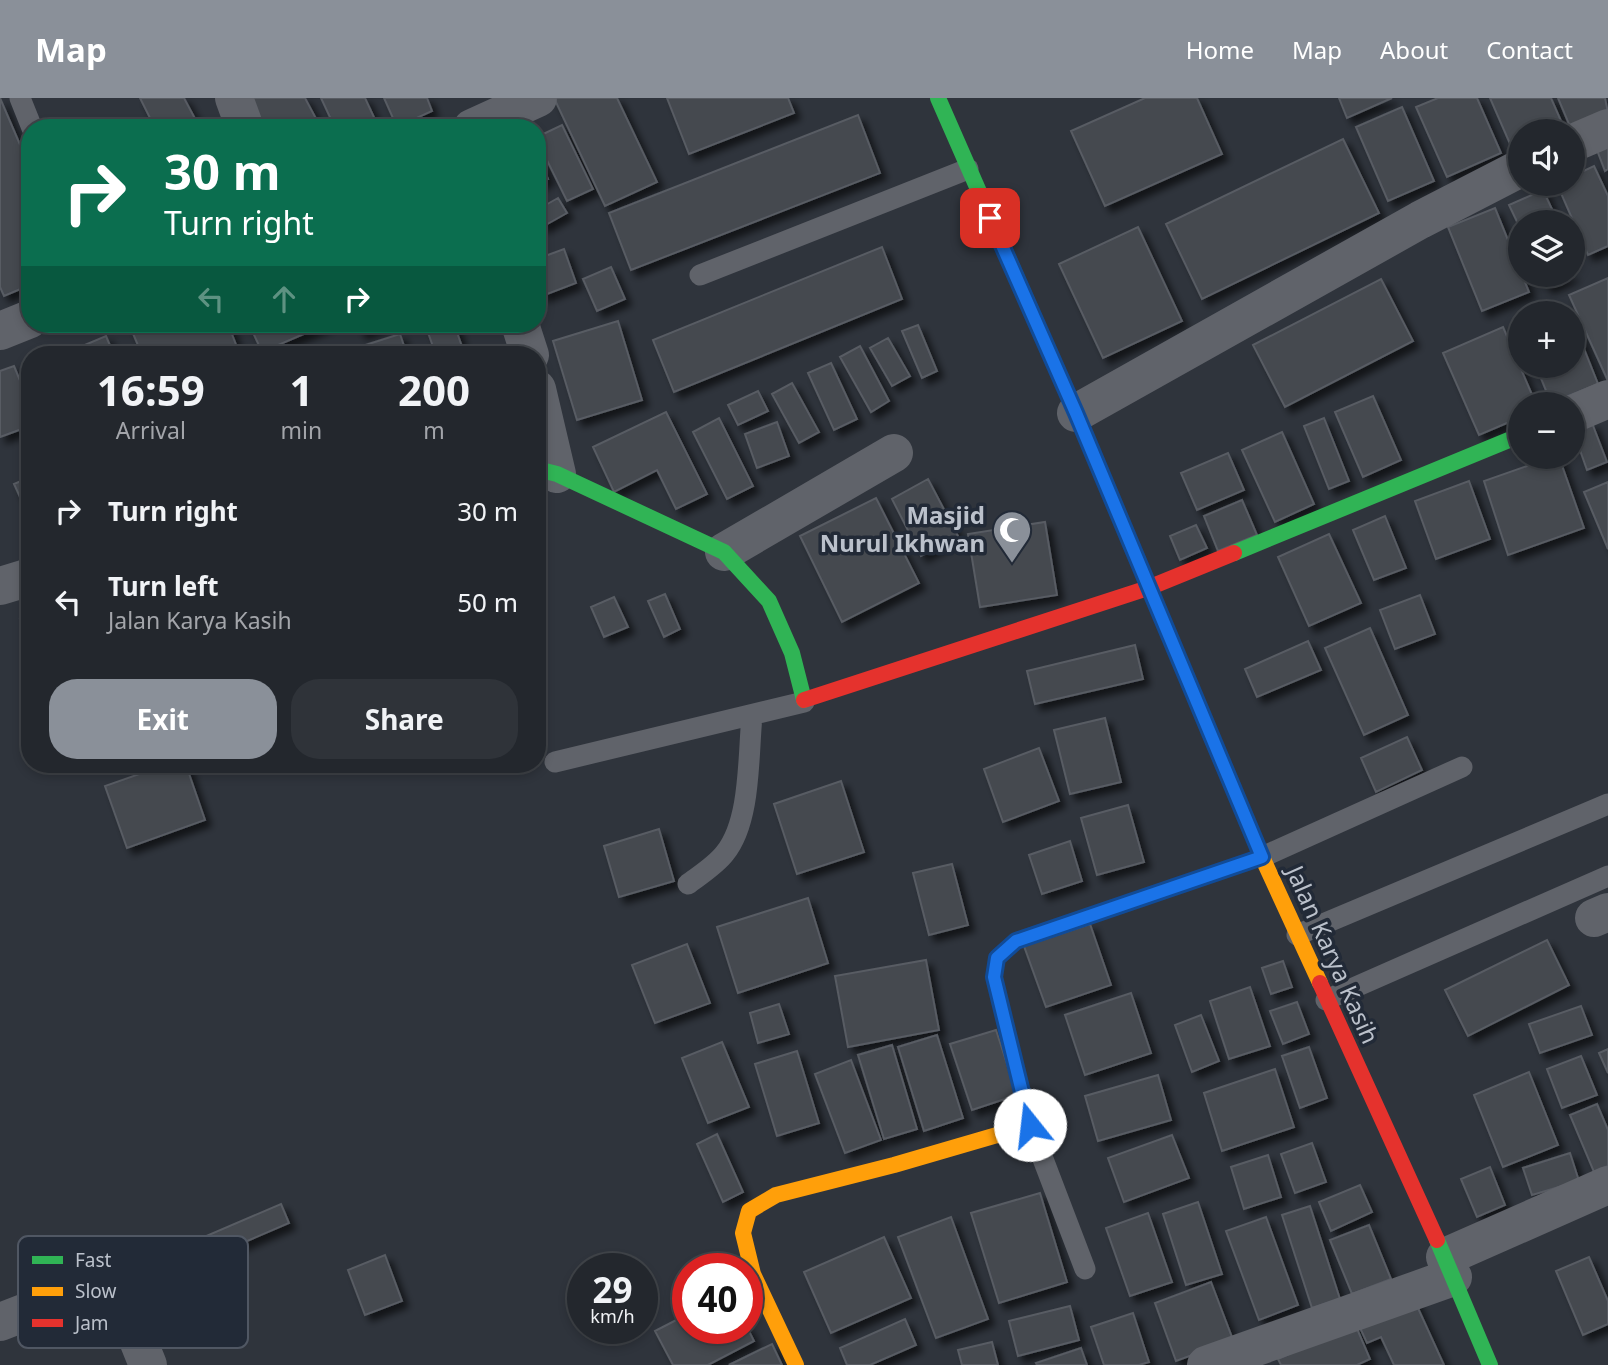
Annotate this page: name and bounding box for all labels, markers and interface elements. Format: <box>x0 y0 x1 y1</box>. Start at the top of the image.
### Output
text: Map <box>35 27 107 72</box>
text: Home <box>1186 33 1254 66</box>
text: Map <box>1292 33 1342 66</box>
text: About <box>1380 33 1448 66</box>
text: Contact <box>1486 33 1573 66</box>
map controls <box>1508 119 1585 469</box>
button: sound <box>1508 119 1585 196</box>
text: 30 m <box>164 138 281 204</box>
icon: right <box>49 147 140 238</box>
pin <box>960 188 1020 248</box>
icon: arrive <box>971 199 1009 237</box>
text: Turn right <box>164 201 314 244</box>
button: layers <box>1508 210 1585 287</box>
icon: left <box>192 280 230 318</box>
icon: ahead <box>265 280 303 318</box>
icon: right <box>338 280 376 318</box>
button: + <box>1508 301 1585 378</box>
text: 16:59 <box>97 361 205 418</box>
text: 1 <box>289 361 313 418</box>
text: 200 <box>398 361 470 418</box>
button: − <box>1508 392 1585 469</box>
text: Arrival <box>116 414 186 446</box>
text: min <box>281 414 322 446</box>
text: m <box>423 414 445 446</box>
icon: right <box>49 492 87 530</box>
text: Turn right <box>108 493 238 529</box>
text: 30 m <box>457 493 518 529</box>
place label: Masjid Nurul Ikhwan <box>820 498 985 559</box>
mosque icon: Masjid Nurul Ikhwan <box>991 509 1033 564</box>
text: Turn left <box>108 568 219 604</box>
icon: left <box>49 583 87 621</box>
text: 50 m <box>457 584 518 620</box>
text: Jalan Karya Kasih <box>108 604 292 636</box>
button: Exit <box>49 679 277 759</box>
button: Share <box>291 679 518 759</box>
street label: Jalan Karya Kasih <box>1278 858 1387 1049</box>
position arrow <box>993 1088 1067 1162</box>
legend <box>18 1236 248 1348</box>
text: Fast <box>75 1247 112 1273</box>
speed limit sign: 40 <box>672 1253 763 1344</box>
text: 29 <box>592 1266 633 1313</box>
text: Slow <box>75 1278 116 1304</box>
text: km/h <box>590 1304 635 1328</box>
text: Jam <box>73 1310 109 1336</box>

